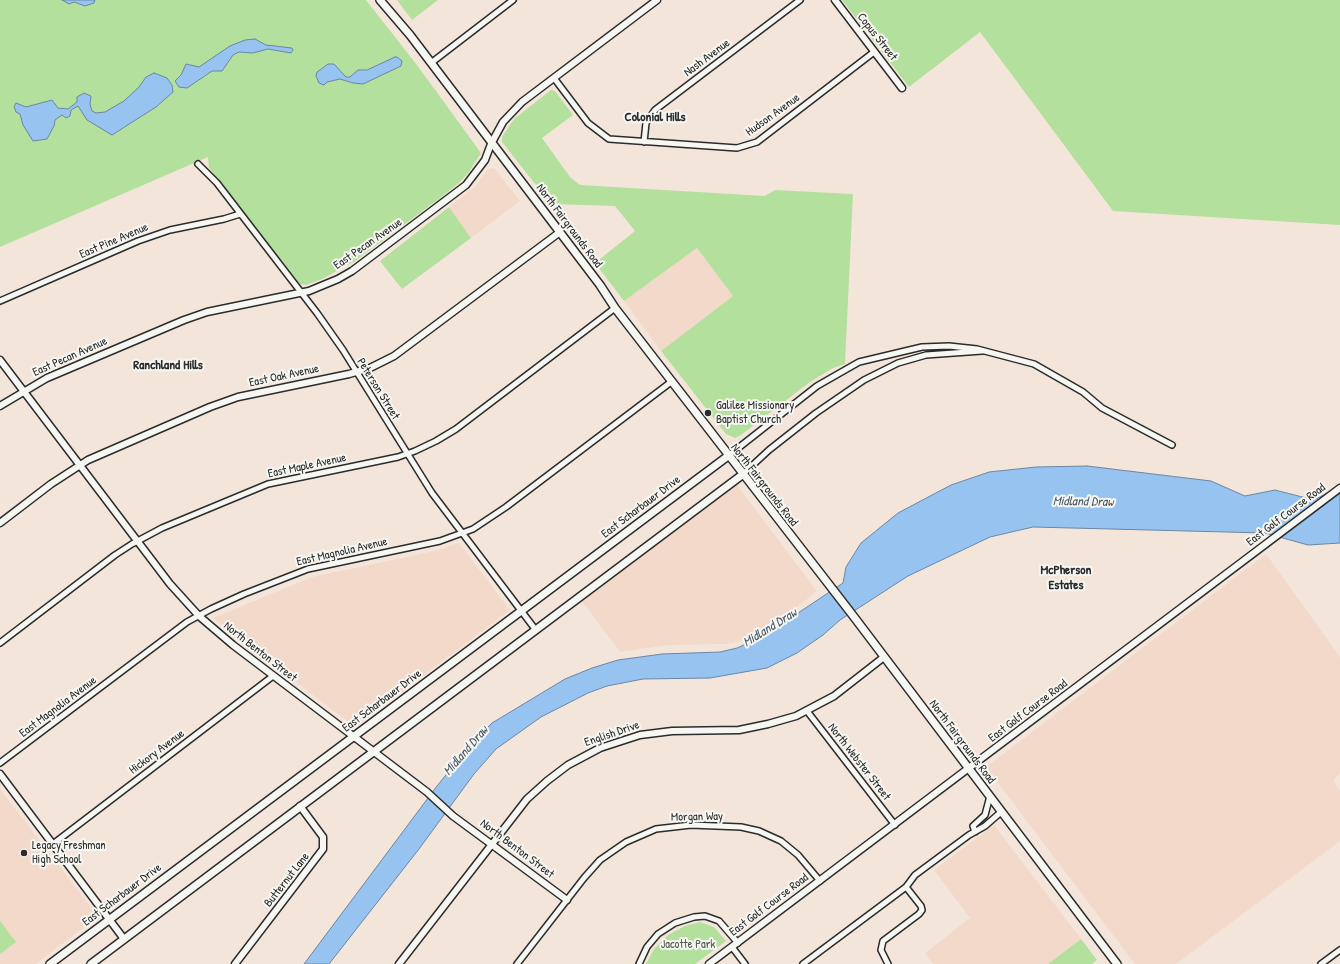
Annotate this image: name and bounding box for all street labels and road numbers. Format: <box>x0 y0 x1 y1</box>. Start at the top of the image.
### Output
street label: Copus Street <box>854 10 900 64</box>
street label: Nash Avenue <box>681 36 733 80</box>
street label: Hudson Avenue <box>743 91 803 139</box>
street label: North Fairgrounds Road <box>533 181 605 271</box>
street label: East Pecan Avenue <box>331 215 405 273</box>
street label: East Pine Avenue <box>77 220 151 262</box>
street label: East Pecan Avenue <box>31 334 109 380</box>
street label: Peterson Street <box>353 356 403 422</box>
street label: East Oak Avenue <box>248 362 320 390</box>
street label: North Fairgrounds Road <box>727 441 801 529</box>
street label: East Maple Avenue <box>267 451 347 481</box>
street label: East Scharbauer Drive <box>599 473 683 541</box>
street label: East Golf Course Road <box>1244 481 1328 549</box>
street label: East Magnolia Avenue <box>295 535 389 569</box>
street label: North Benton Street <box>220 619 300 685</box>
street label: East Scharbauer Drive <box>340 667 424 735</box>
street label: East Magnolia Avenue <box>17 673 99 741</box>
street label: East Golf Course Road <box>986 677 1070 745</box>
street label: North Fairgrounds Road <box>926 697 998 787</box>
street label: English Drive <box>583 718 641 750</box>
street label: North Webster Street <box>824 721 894 803</box>
street label: Hickory Avenue <box>126 726 188 778</box>
street label: Morgan Way <box>671 809 723 825</box>
street label: North Benton Street <box>477 816 557 882</box>
street label: Butternut Lane <box>261 850 313 910</box>
street label: East Scharbauer Drive <box>80 861 164 929</box>
street label: East Golf Course Road <box>727 871 811 939</box>

